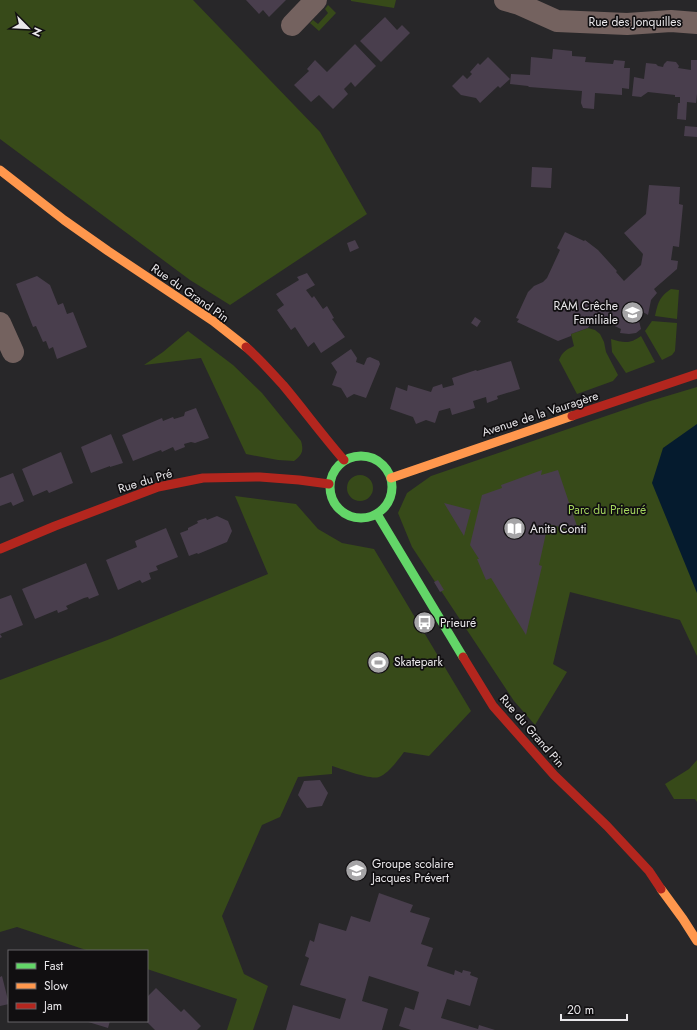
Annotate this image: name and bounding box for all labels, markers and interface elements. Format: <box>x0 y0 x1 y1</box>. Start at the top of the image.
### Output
north arrow <box>8 8 48 48</box>
street label: Rue des Jonquilles <box>589 13 682 31</box>
text: N <box>28 25 46 39</box>
street label: Rue du Grand Pin <box>147 259 233 327</box>
place label: RAM Crêche Familiale <box>553 297 618 329</box>
school or university icon: RAM Crêche Familiale <box>620 300 646 326</box>
street label: Avenue de la Vauragère <box>479 387 601 441</box>
street label: Rue du Pré <box>116 464 174 498</box>
park label: Parc du Prieuré <box>568 501 646 519</box>
library icon: Anita Conti <box>502 516 528 542</box>
place label: Anita Conti <box>530 520 587 538</box>
bus stop icon: Prieuré <box>411 610 437 636</box>
place label: Prieuré <box>440 614 476 632</box>
sports icon: Skatepark <box>365 649 391 675</box>
place label: Skatepark <box>394 653 443 671</box>
street label: Rue du Grand Pin <box>495 691 569 771</box>
place label: Groupe scolaire Jacques Prévert <box>370 855 454 887</box>
school or university icon: Groupe scolaire Jacques Prévert <box>343 858 369 884</box>
legend <box>8 950 148 1022</box>
text: Fast <box>44 957 63 975</box>
text: Slow <box>44 977 69 995</box>
scale bar <box>561 996 627 1022</box>
text: Jam <box>42 997 62 1015</box>
text: 20 m <box>567 1001 594 1019</box>

